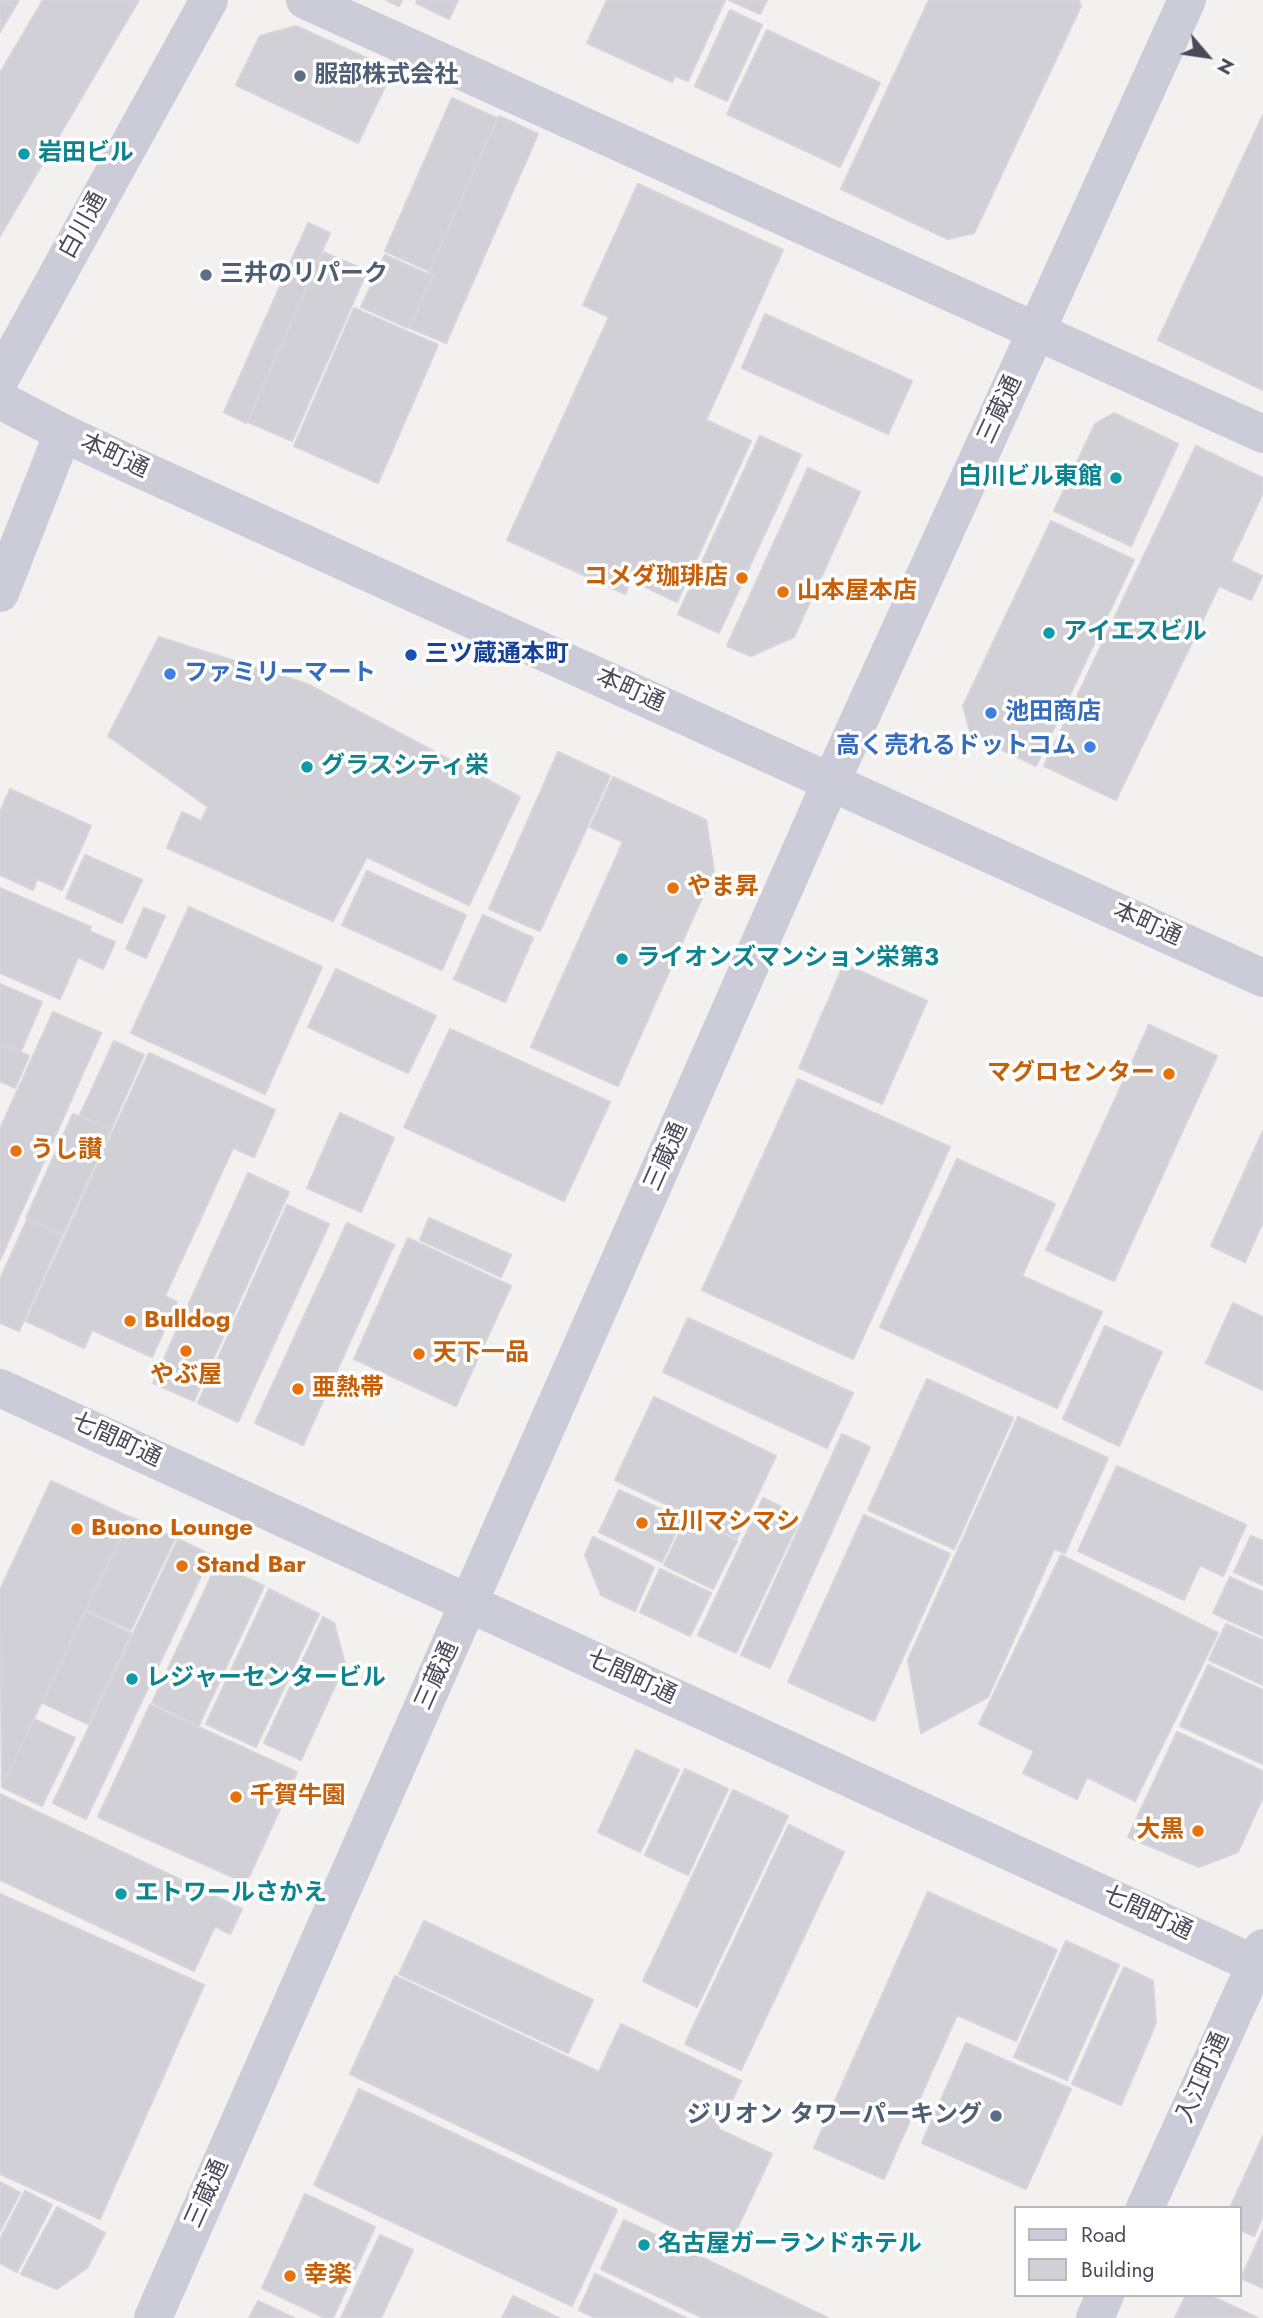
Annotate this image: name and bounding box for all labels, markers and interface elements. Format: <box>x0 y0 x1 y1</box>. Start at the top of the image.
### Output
north arrow <box>1172 21 1242 91</box>
text: N <box>1210 53 1241 80</box>
place label: 服部株式会社 <box>314 62 458 90</box>
marker: 服部株式会社 <box>292 68 308 84</box>
place label: 岩田ビル <box>38 140 134 168</box>
marker: 岩田ビル <box>16 146 32 162</box>
street label: 白川通 <box>54 188 114 264</box>
place label: 三井のリパーク <box>220 261 388 289</box>
marker: 三井のリパーク <box>198 267 214 283</box>
street label: 三蔵通 <box>973 371 1029 449</box>
street label: 本町通 <box>75 429 153 485</box>
place label: 白川ビル東館 <box>958 464 1102 492</box>
marker: 白川ビル東館 <box>1108 470 1124 486</box>
place label: コメダ珈琲店 <box>584 564 728 592</box>
marker: コメダ珈琲店 <box>734 570 750 586</box>
place label: 山本屋本店 <box>797 578 917 606</box>
marker: 山本屋本店 <box>775 584 791 600</box>
place label: アイエスビル <box>1063 619 1207 647</box>
marker: アイエスビル <box>1041 625 1057 641</box>
place label: 三ツ蔵通本町 <box>425 641 569 669</box>
marker: 三ツ蔵通本町 <box>403 647 419 663</box>
place label: ファミリーマート <box>184 660 376 688</box>
street label: 本町通 <box>591 663 669 719</box>
marker: ファミリーマート <box>162 666 178 682</box>
place label: 池田商店 <box>1005 699 1101 727</box>
marker: 池田商店 <box>983 705 999 721</box>
place label: 高く売れるドットコム <box>836 733 1076 761</box>
marker: 高く売れるドットコム <box>1082 739 1098 755</box>
place label: グラスシティ栄 <box>321 753 489 781</box>
marker: グラスシティ栄 <box>299 759 315 775</box>
place label: やま昇 <box>687 874 759 902</box>
marker: やま昇 <box>665 880 681 896</box>
street label: 本町通 <box>1108 897 1186 953</box>
place label: ライオンズマンション栄第３ <box>636 945 939 973</box>
marker: ライオンズマンション栄第３ <box>614 951 630 967</box>
place label: マグロセンター <box>987 1060 1155 1088</box>
marker: マグロセンター <box>1161 1066 1177 1082</box>
street label: 三蔵通 <box>639 1118 695 1196</box>
place label: うし讃 <box>30 1137 102 1165</box>
marker: うし讃 <box>8 1143 24 1159</box>
place label: Bulldog <box>144 1307 230 1335</box>
marker: Bulldog <box>122 1313 138 1329</box>
place label: 天下一品 <box>433 1340 529 1368</box>
marker: やぶ屋 <box>178 1343 194 1359</box>
marker: 天下一品 <box>411 1346 427 1362</box>
place label: やぶ屋 <box>150 1362 222 1390</box>
place label: 亜熱帯 <box>312 1375 384 1403</box>
marker: 亜熱帯 <box>290 1381 306 1397</box>
street label: 七間町通 <box>66 1408 166 1474</box>
place label: 立川マシマシ <box>656 1509 800 1537</box>
place label: Buono Lounge <box>91 1515 253 1543</box>
marker: 立川マシマシ <box>634 1515 650 1531</box>
marker: Buono Lounge <box>69 1521 85 1537</box>
place label: Stand Bar <box>196 1552 306 1580</box>
marker: Stand Bar <box>174 1558 190 1574</box>
street label: 三蔵通 <box>410 1637 466 1715</box>
street label: 七間町通 <box>581 1645 681 1711</box>
place label: レジャーセンタービル <box>146 1665 386 1693</box>
marker: レジャーセンタービル <box>124 1671 140 1687</box>
place label: 千賀牛園 <box>250 1783 346 1811</box>
marker: 千賀牛園 <box>228 1789 244 1805</box>
place label: 大黒 <box>1136 1817 1184 1845</box>
marker: 大黒 <box>1190 1823 1206 1839</box>
place label: エトワールさかえ <box>135 1880 327 1908</box>
street label: 七間町通 <box>1097 1881 1197 1947</box>
marker: エトワールさかえ <box>113 1886 129 1902</box>
street label: 入江町通 <box>1171 2028 1237 2128</box>
place label: ジリオン タワーパーキング <box>687 2102 982 2130</box>
marker: ジリオン タワーパーキング <box>988 2108 1004 2124</box>
street label: 三蔵通 <box>180 2155 236 2233</box>
legend <box>1014 2206 1242 2297</box>
text: Road <box>1081 2220 1126 2250</box>
place label: 名古屋ガーランドホテル <box>658 2231 922 2259</box>
marker: 名古屋ガーランドホテル <box>636 2237 652 2253</box>
text: Building <box>1081 2255 1154 2285</box>
place label: 幸楽 <box>304 2262 352 2290</box>
marker: 幸楽 <box>282 2268 298 2284</box>

